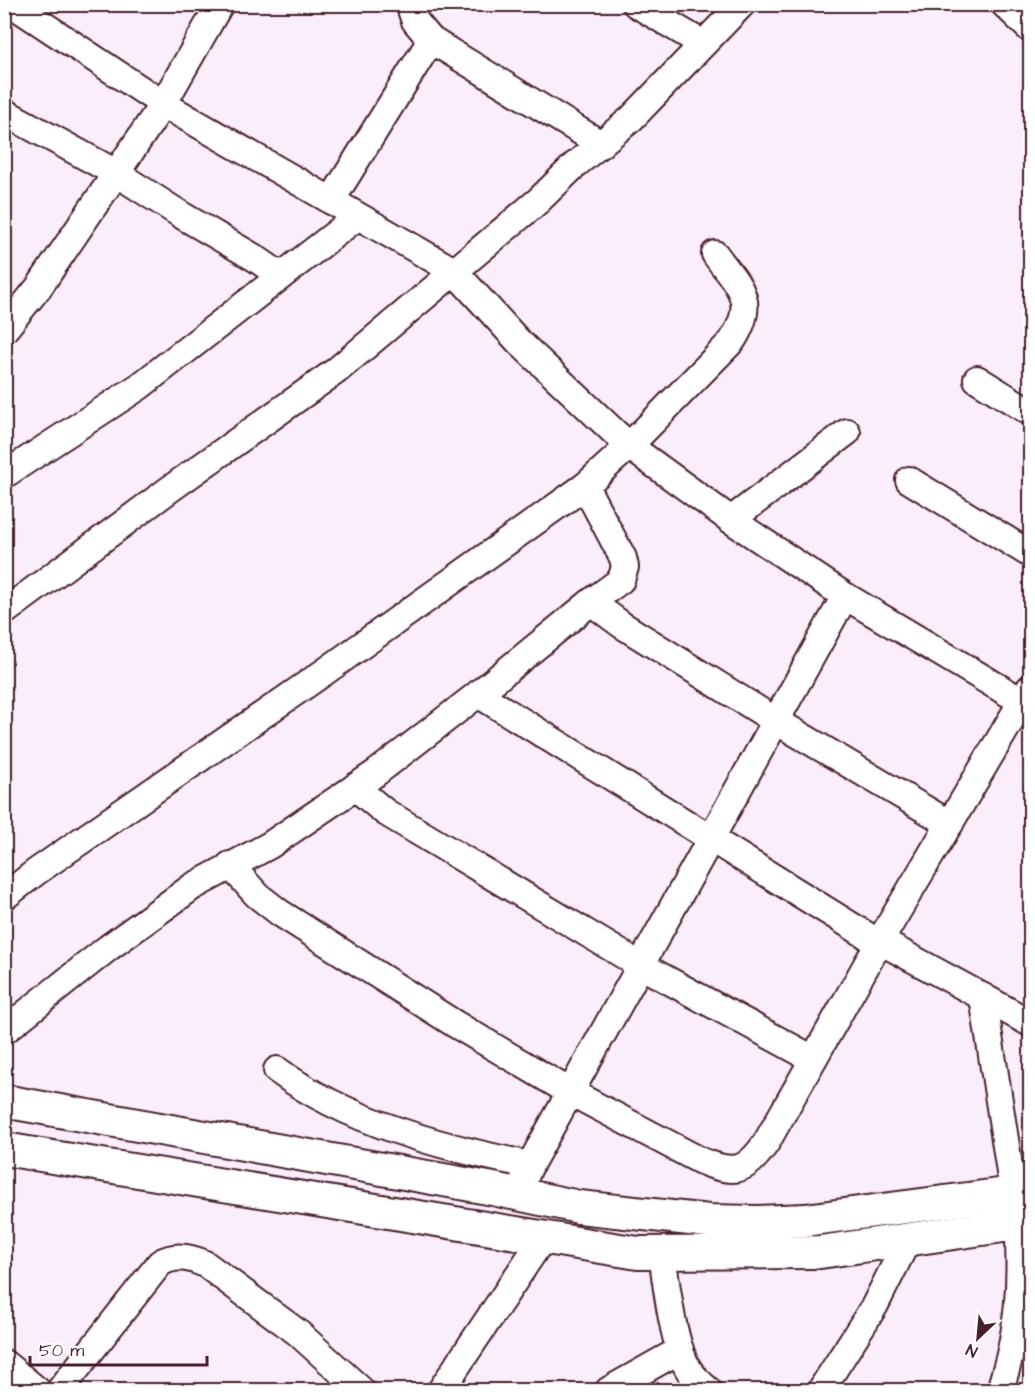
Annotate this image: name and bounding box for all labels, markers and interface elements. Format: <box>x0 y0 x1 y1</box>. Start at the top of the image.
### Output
north arrow <box>948 1308 1008 1368</box>
scale bar <box>30 1329 207 1367</box>
text: 50 m <box>39 1338 84 1363</box>
text: N <box>963 1338 981 1363</box>

